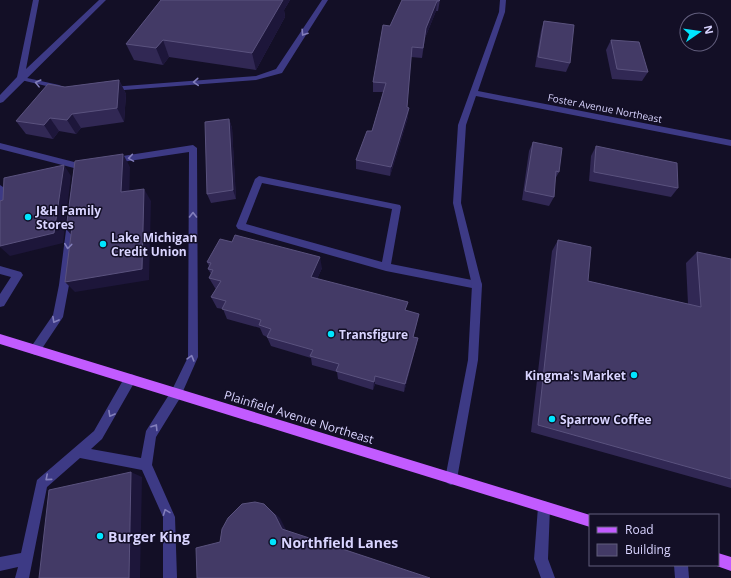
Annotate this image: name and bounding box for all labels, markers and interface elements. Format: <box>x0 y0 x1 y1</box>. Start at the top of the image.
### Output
north arrow <box>679 12 719 52</box>
text: N <box>701 24 718 36</box>
one-way arrow <box>301 29 309 36</box>
one-way arrow <box>193 78 199 87</box>
one-way arrow <box>35 79 42 88</box>
street label: Foster Avenue Northeast <box>547 90 664 126</box>
one-way arrow <box>128 153 134 162</box>
place label: J&H Family Stores <box>35 202 101 233</box>
marker: J&H Family Stores <box>23 212 33 222</box>
one-way arrow <box>189 212 197 218</box>
place label: Lake Michigan Credit Union <box>111 229 197 260</box>
marker: Lake Michigan Credit Union <box>98 239 108 249</box>
one-way arrow <box>64 243 73 250</box>
one-way arrow <box>52 316 59 323</box>
place label: Transfigure <box>339 326 408 343</box>
marker: Transfigure <box>326 329 336 339</box>
one-way arrow <box>186 355 195 362</box>
place label: Kingma's Market <box>525 367 626 384</box>
marker: Kingma's Market <box>629 370 639 380</box>
street label: Plainfield Avenue Northeast <box>222 386 376 448</box>
one-way arrow <box>109 409 116 417</box>
place label: Sparrow Coffee <box>560 411 652 428</box>
marker: Sparrow Coffee <box>547 414 557 424</box>
one-way arrow <box>150 424 158 431</box>
one-way arrow <box>46 473 53 480</box>
one-way arrow <box>163 508 171 515</box>
legend <box>589 514 719 566</box>
text: Road <box>625 521 654 538</box>
place label: Burger King <box>108 527 190 546</box>
marker: Burger King <box>95 531 105 541</box>
place label: Northfield Lanes <box>281 533 398 552</box>
marker: Northfield Lanes <box>268 537 278 547</box>
text: Building <box>625 541 671 558</box>

